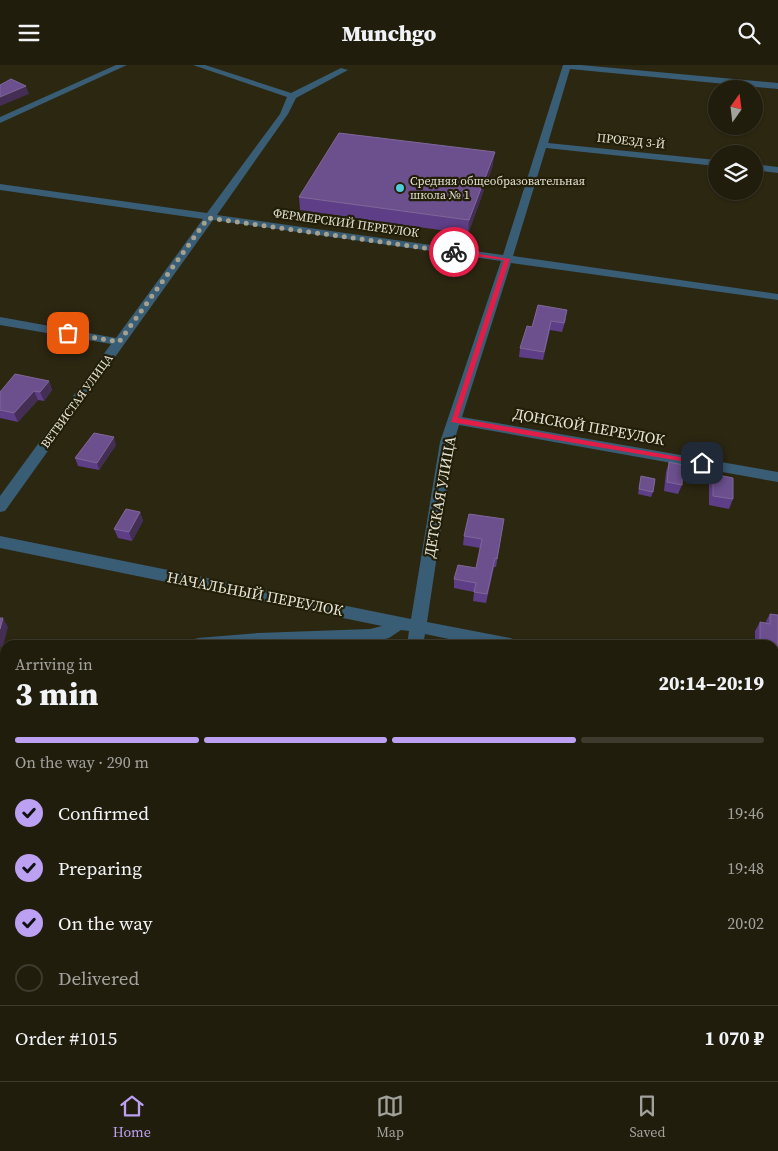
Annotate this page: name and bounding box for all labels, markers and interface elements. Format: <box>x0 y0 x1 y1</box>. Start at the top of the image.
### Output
text: Munchgo <box>342 18 436 48</box>
icon: menu <box>15 19 43 47</box>
icon: search <box>735 19 763 47</box>
north arrow <box>708 80 762 135</box>
map controls <box>708 80 763 200</box>
street label: ПРОЕЗД 3-Й <box>596 129 666 153</box>
button: layers <box>708 145 763 200</box>
place label: Средняя общеобразовательная школа № 1 <box>410 173 585 203</box>
marker: Средняя общеобразовательная школа № 1 <box>394 182 406 194</box>
street label: ФЕРМЕРСКИЙ ПЕРЕУЛОК <box>272 205 420 241</box>
courier <box>429 227 479 277</box>
icon: bike <box>440 238 468 266</box>
pin <box>47 312 89 354</box>
icon: bag <box>54 319 82 347</box>
street label: ВЕТВИСТАЯ УЛИЦА <box>37 351 117 451</box>
street label: ДОНСКОЙ ПЕРЕУЛОК <box>512 403 667 450</box>
street label: ДЕТСКАЯ УЛИЦА <box>418 434 461 559</box>
pin <box>681 442 723 484</box>
icon: home <box>688 449 716 477</box>
street label: НАЧАЛЬНЫЙ ПЕРЕУЛОК <box>165 566 345 621</box>
text: Arriving in <box>15 653 93 675</box>
text: 20:14–20:19 <box>659 670 764 696</box>
text: 3 min <box>15 672 98 716</box>
text: On the way · 290 m <box>15 751 149 773</box>
icon: check <box>15 799 43 827</box>
text: Confirmed <box>58 800 149 826</box>
text: 19:46 <box>727 802 764 824</box>
icon: check <box>15 854 43 882</box>
text: Preparing <box>58 855 142 881</box>
text: 19:48 <box>727 857 764 879</box>
icon: check <box>15 909 43 937</box>
text: On the way <box>58 910 153 936</box>
text: 20:02 <box>727 912 764 934</box>
text: Delivered <box>58 965 139 991</box>
text: Order #1015 <box>15 1025 117 1051</box>
text: 1 070 ₽ <box>704 1025 764 1051</box>
tab: Home <box>113 1092 151 1142</box>
tab: Map <box>376 1092 404 1142</box>
tab: Saved <box>629 1092 665 1142</box>

